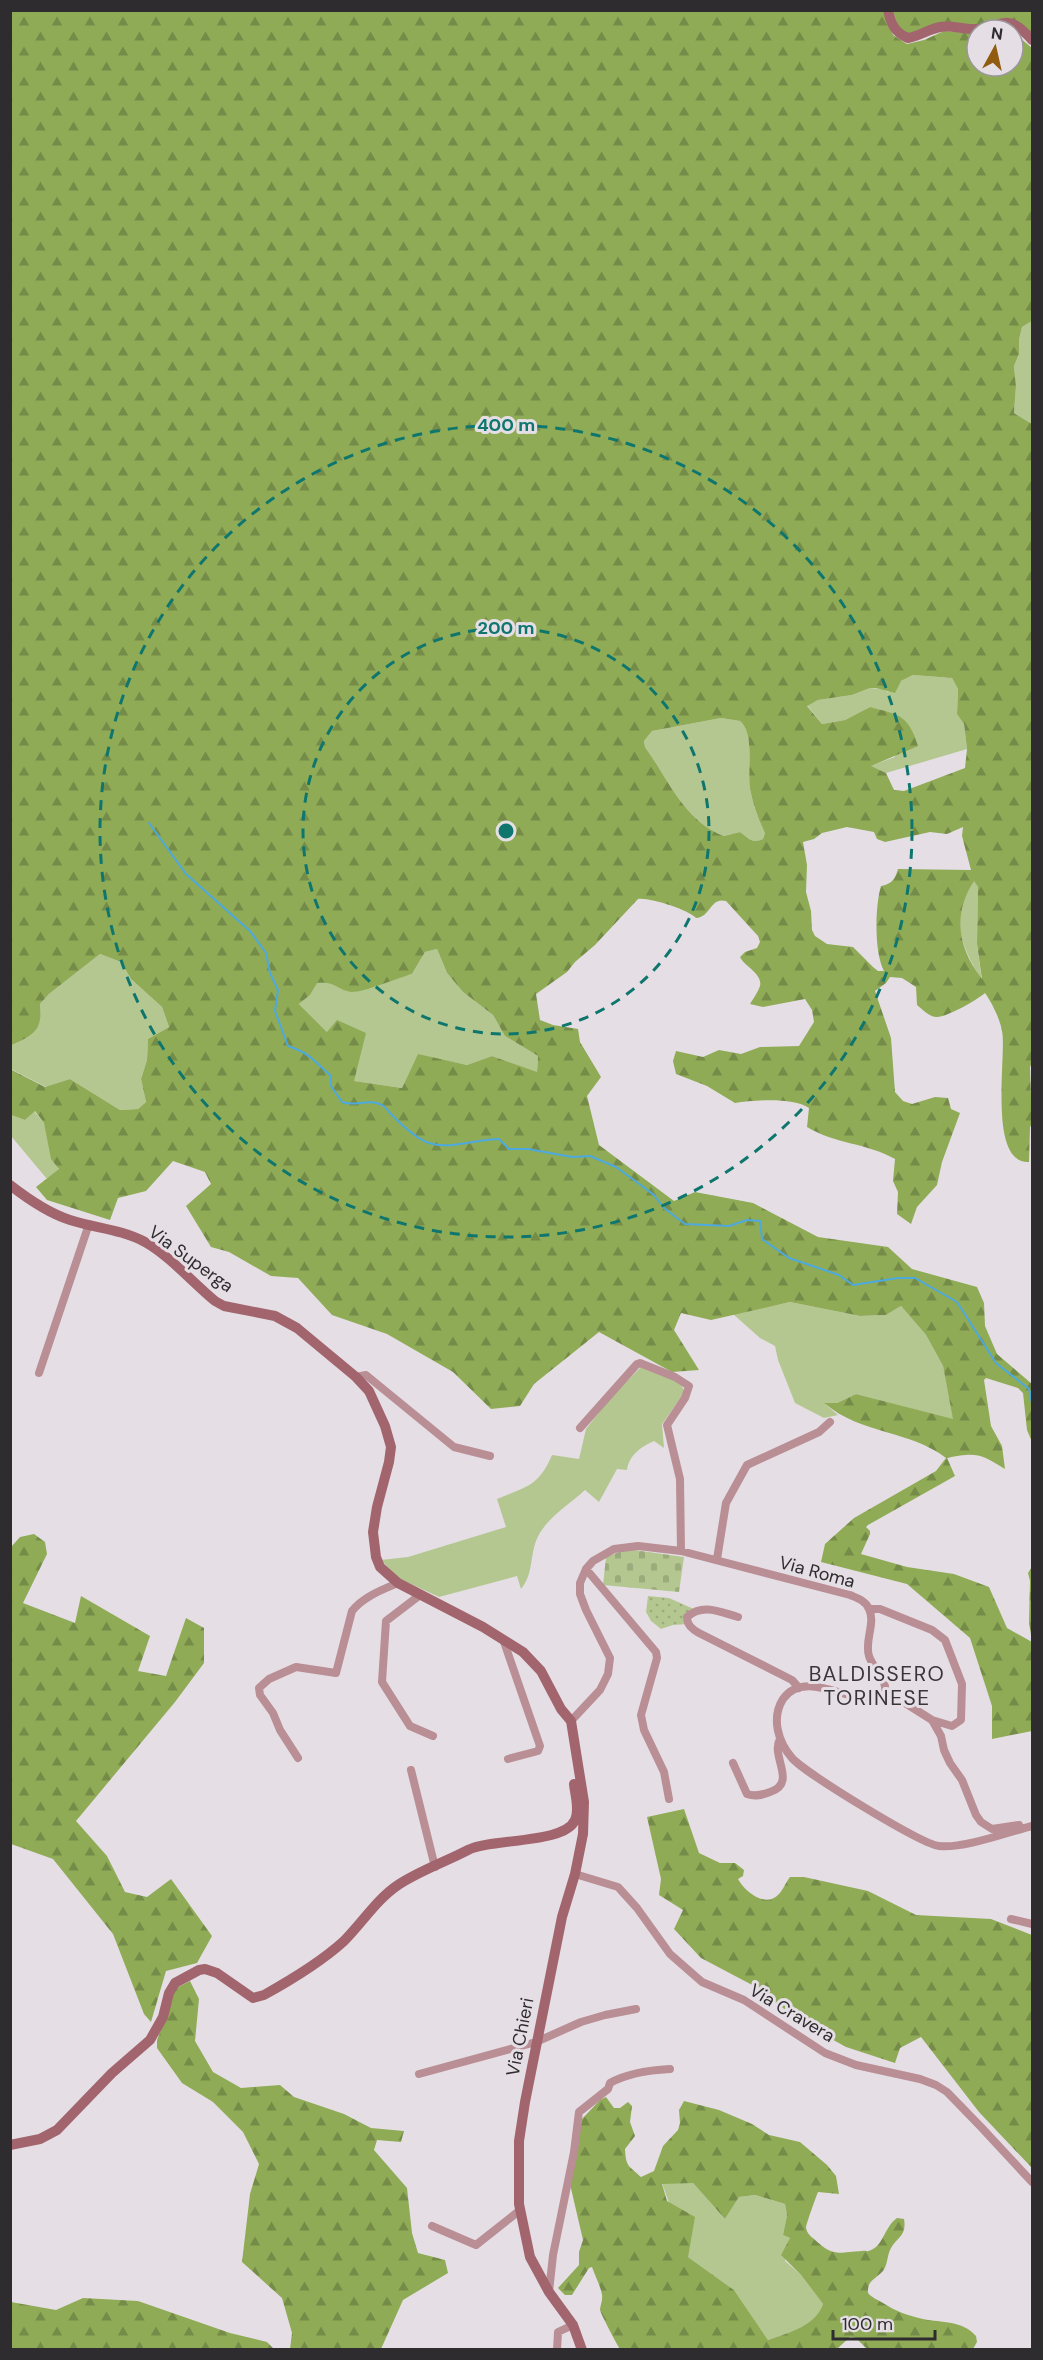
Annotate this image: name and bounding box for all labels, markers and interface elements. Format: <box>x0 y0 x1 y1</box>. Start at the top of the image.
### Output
north arrow <box>965 18 1025 78</box>
text: N <box>990 22 1004 45</box>
text: 400 m <box>477 413 535 437</box>
text: 200 m <box>478 616 534 640</box>
centre of rings <box>496 821 516 841</box>
street label: Via Superga <box>144 1220 238 1298</box>
street label: Via Roma <box>776 1550 858 1594</box>
district label: BALDISSERO TORINESE <box>809 1660 945 1712</box>
street label: Via Cravera <box>745 1978 839 2048</box>
street label: Via Chieri <box>501 1996 539 2078</box>
scale bar <box>833 2303 935 2341</box>
text: 100 m <box>842 2312 893 2336</box>

